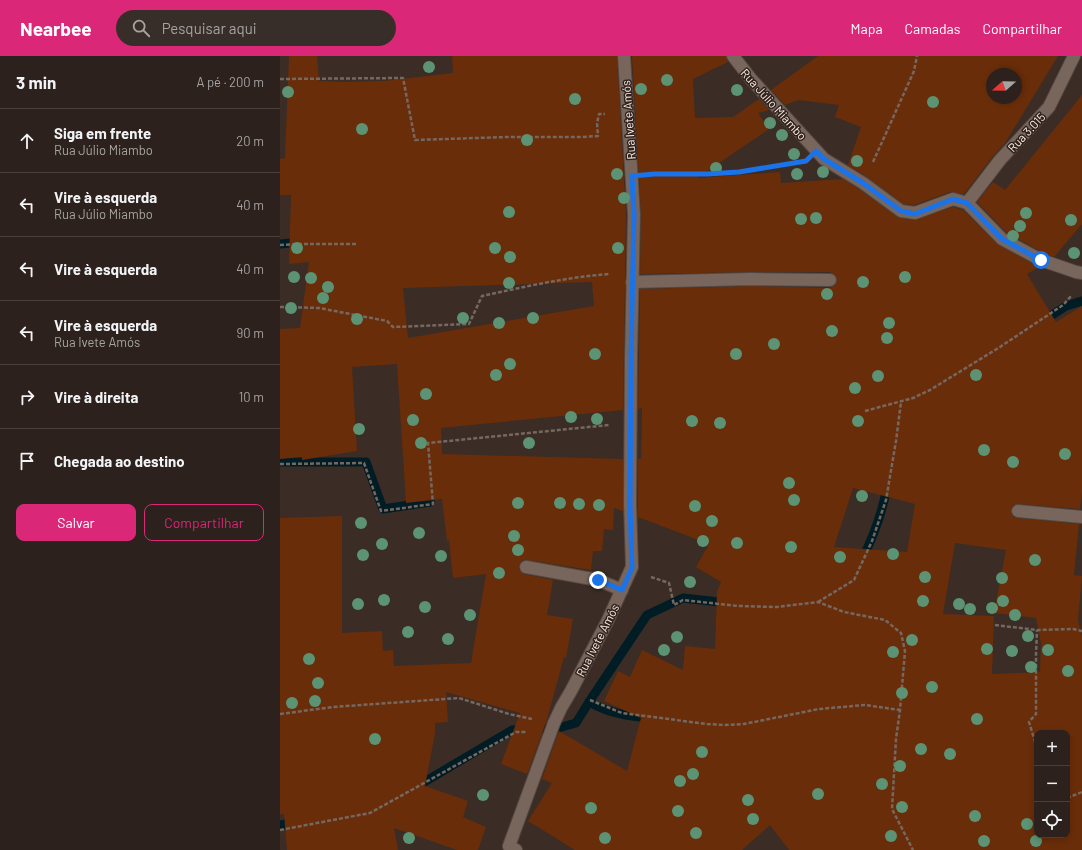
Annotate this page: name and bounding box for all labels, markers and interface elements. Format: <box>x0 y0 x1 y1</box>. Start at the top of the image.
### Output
search box <box>116 10 396 46</box>
text: Nearbee <box>20 17 92 40</box>
icon: search <box>130 17 152 39</box>
text: Pesquisar aqui <box>162 19 257 37</box>
text: Mapa <box>851 20 883 37</box>
text: Camadas <box>905 20 960 37</box>
text: Compartilhar <box>982 20 1062 37</box>
street label: Rua Júlio Miambo <box>738 65 810 143</box>
north arrow <box>986 68 1022 104</box>
text: 3 min <box>16 72 56 92</box>
text: A pé · 200 m <box>197 74 264 90</box>
street label: Rua Ivete Amós <box>618 80 638 160</box>
street label: Rua 3.015 <box>1004 110 1048 154</box>
text: Siga em frente <box>54 124 151 142</box>
icon: ahead <box>16 130 38 152</box>
text: 20 m <box>236 133 264 149</box>
text: Rua Júlio Miambo <box>54 142 153 158</box>
text: Vire à esquerda <box>54 188 157 206</box>
icon: left <box>16 194 38 216</box>
text: 40 m <box>236 197 264 213</box>
text: Rua Júlio Miambo <box>54 206 153 222</box>
route start <box>1032 251 1050 269</box>
icon: left <box>16 258 38 280</box>
text: Vire à esquerda <box>54 260 157 278</box>
text: 40 m <box>236 261 264 277</box>
text: Vire à esquerda <box>54 316 157 334</box>
icon: left <box>16 322 38 344</box>
text: 90 m <box>237 325 264 341</box>
text: Rua Ivete Amós <box>54 334 140 350</box>
icon: right <box>16 386 38 408</box>
text: Vire à direita <box>54 388 138 406</box>
text: 10 m <box>239 389 264 405</box>
icon: arrive <box>16 450 38 472</box>
text: Chegada ao destino <box>54 452 185 470</box>
button: Salvar <box>16 504 136 541</box>
button: Compartilhar <box>144 504 264 541</box>
route end <box>589 571 607 589</box>
street label: Rua Ivete Amós <box>573 601 621 679</box>
map controls <box>1034 730 1070 838</box>
button: + <box>1034 730 1070 766</box>
button: − <box>1034 766 1070 802</box>
button: locate <box>1034 802 1070 838</box>

